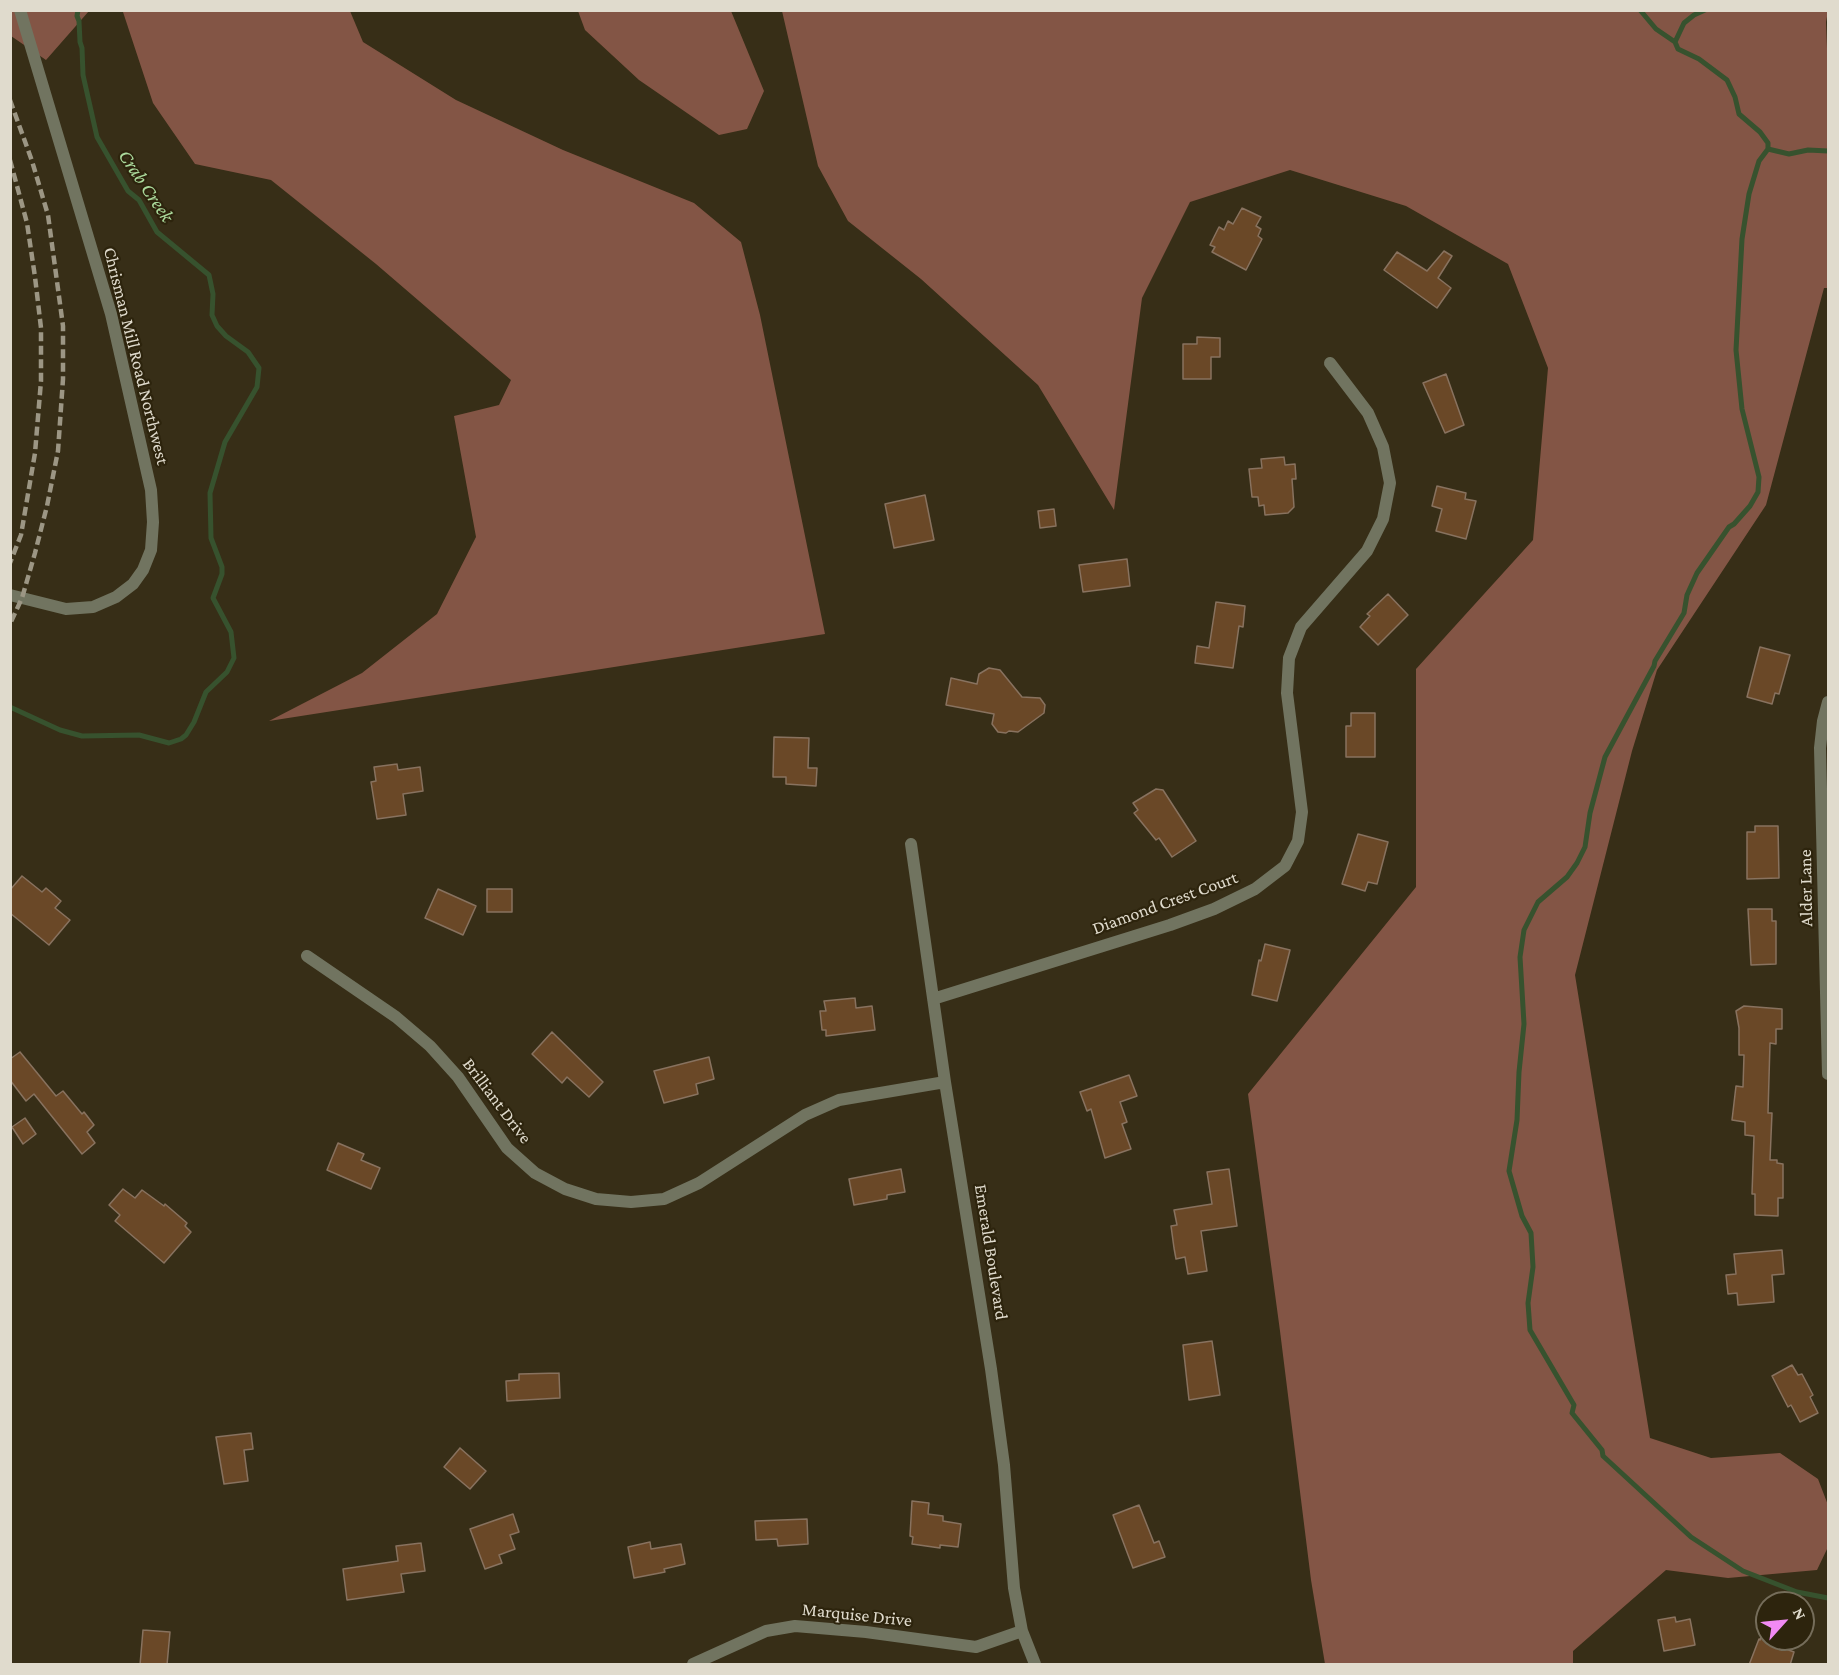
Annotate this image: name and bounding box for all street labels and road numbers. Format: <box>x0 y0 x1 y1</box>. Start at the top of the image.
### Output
street label: Chrisman Mill Road Northwest <box>99 245 173 467</box>
street label: Alder Lane <box>1795 849 1817 927</box>
street label: Diamond Crest Court <box>1089 867 1241 939</box>
street label: Brilliant Drive <box>458 1054 536 1148</box>
street label: Emerald Boulevard <box>970 1183 1012 1321</box>
street label: Marquise Drive <box>801 1598 913 1632</box>

